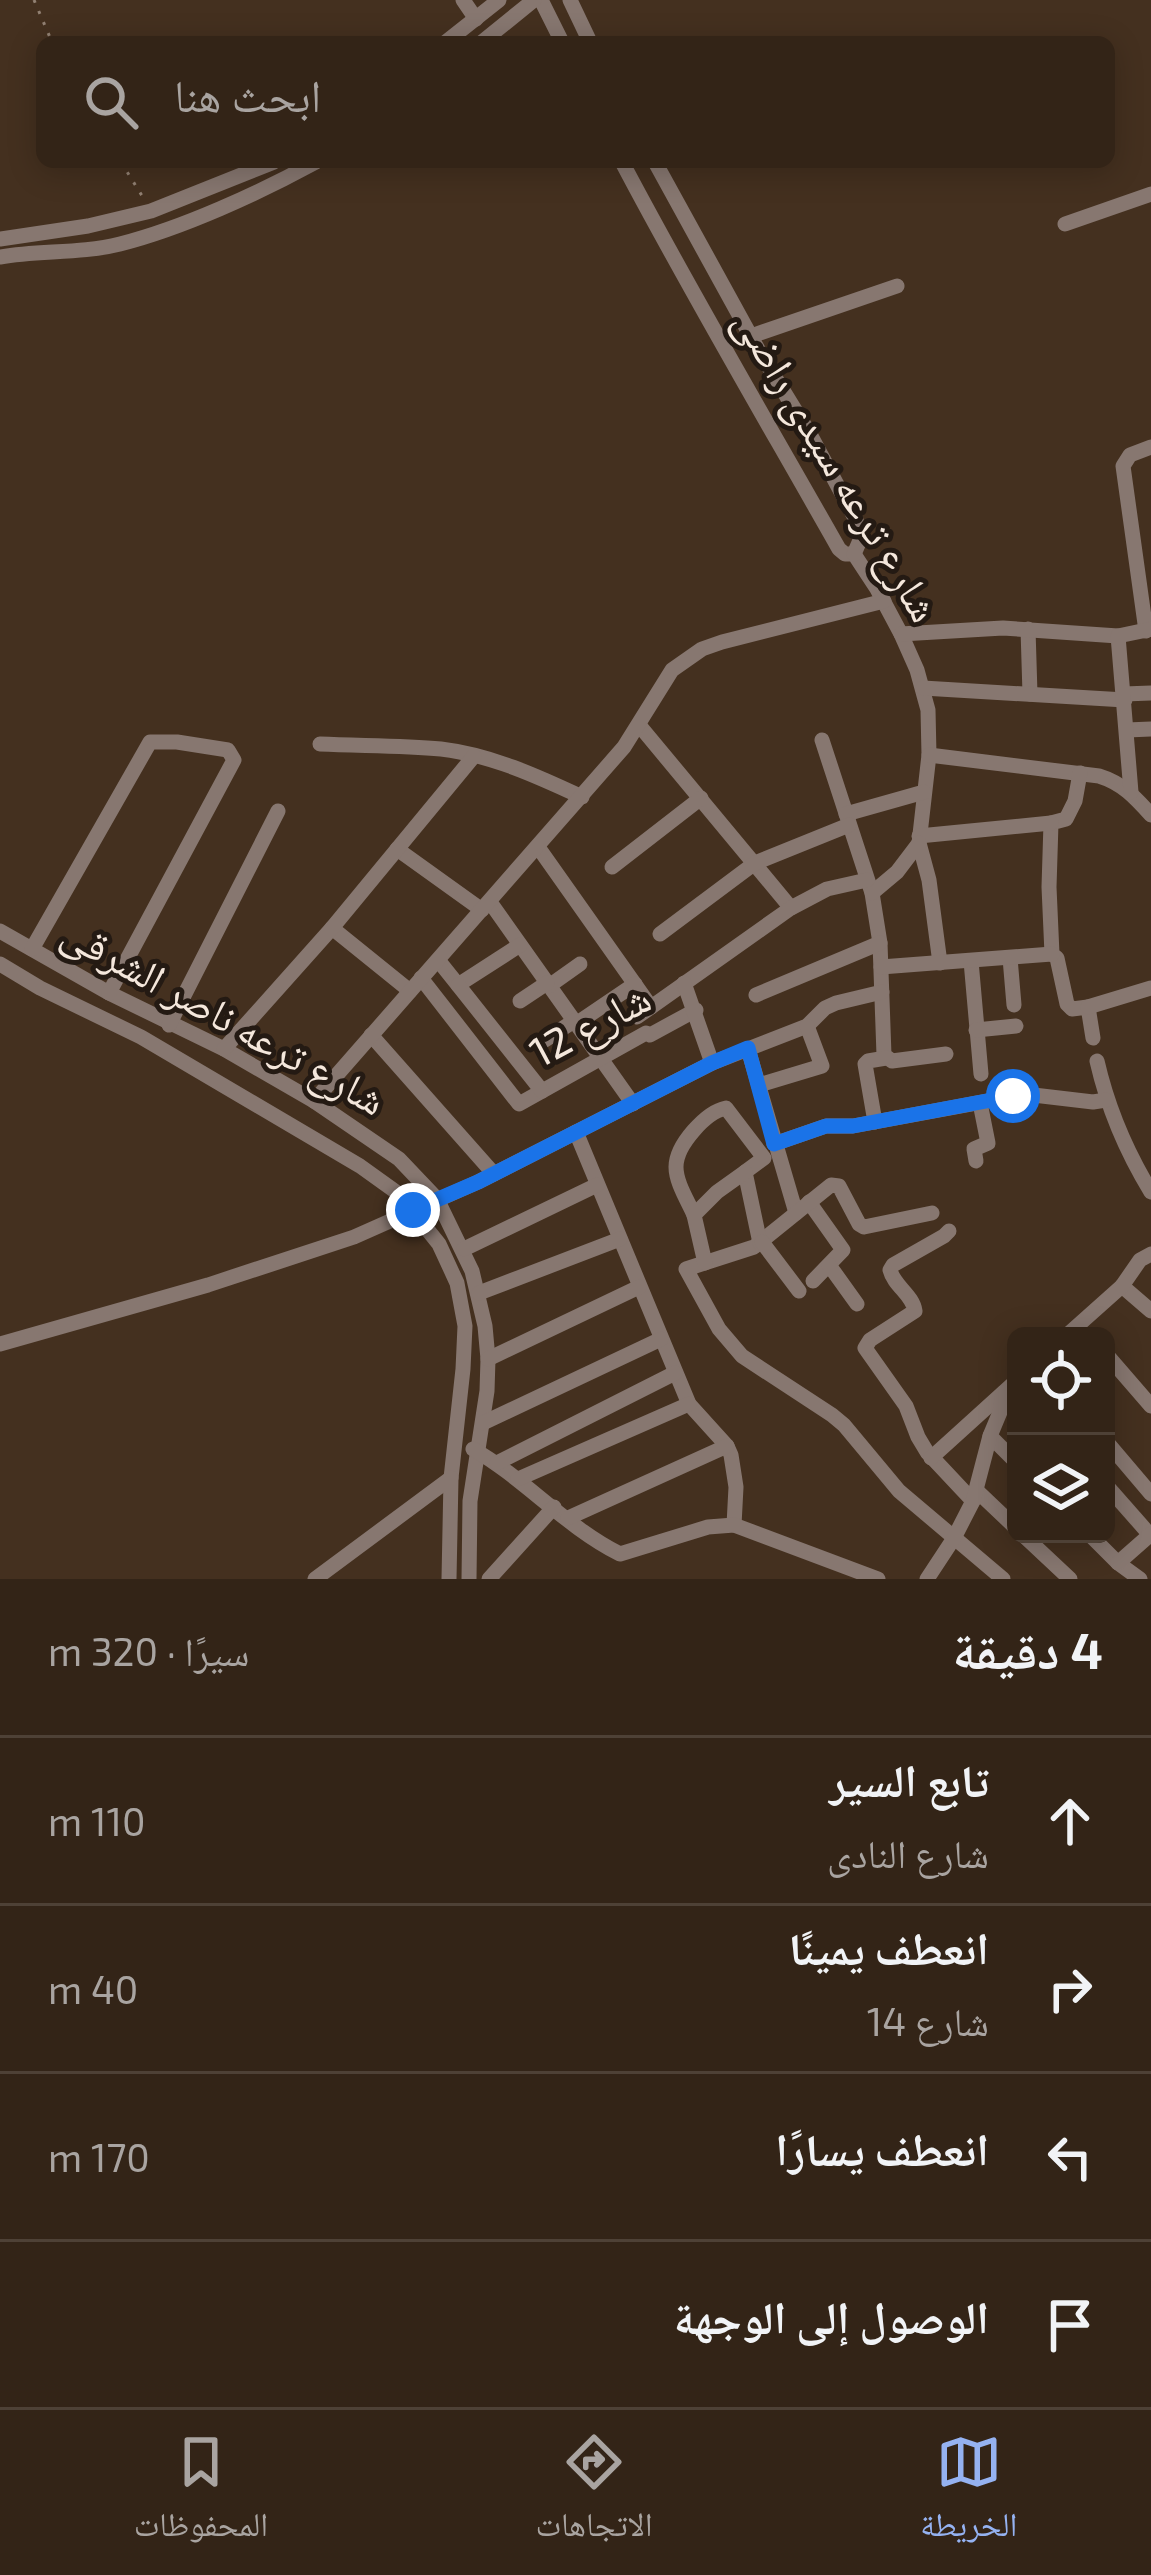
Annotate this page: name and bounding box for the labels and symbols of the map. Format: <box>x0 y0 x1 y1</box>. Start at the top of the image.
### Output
street label: شارع ترعه سيدى راضى <box>722 298 952 632</box>
street label: شارع ترعه ناصر الشرقى <box>53 905 395 1127</box>
street label: شارع 12 <box>520 971 660 1079</box>
route start <box>986 1069 1040 1123</box>
route end <box>386 1183 440 1237</box>

